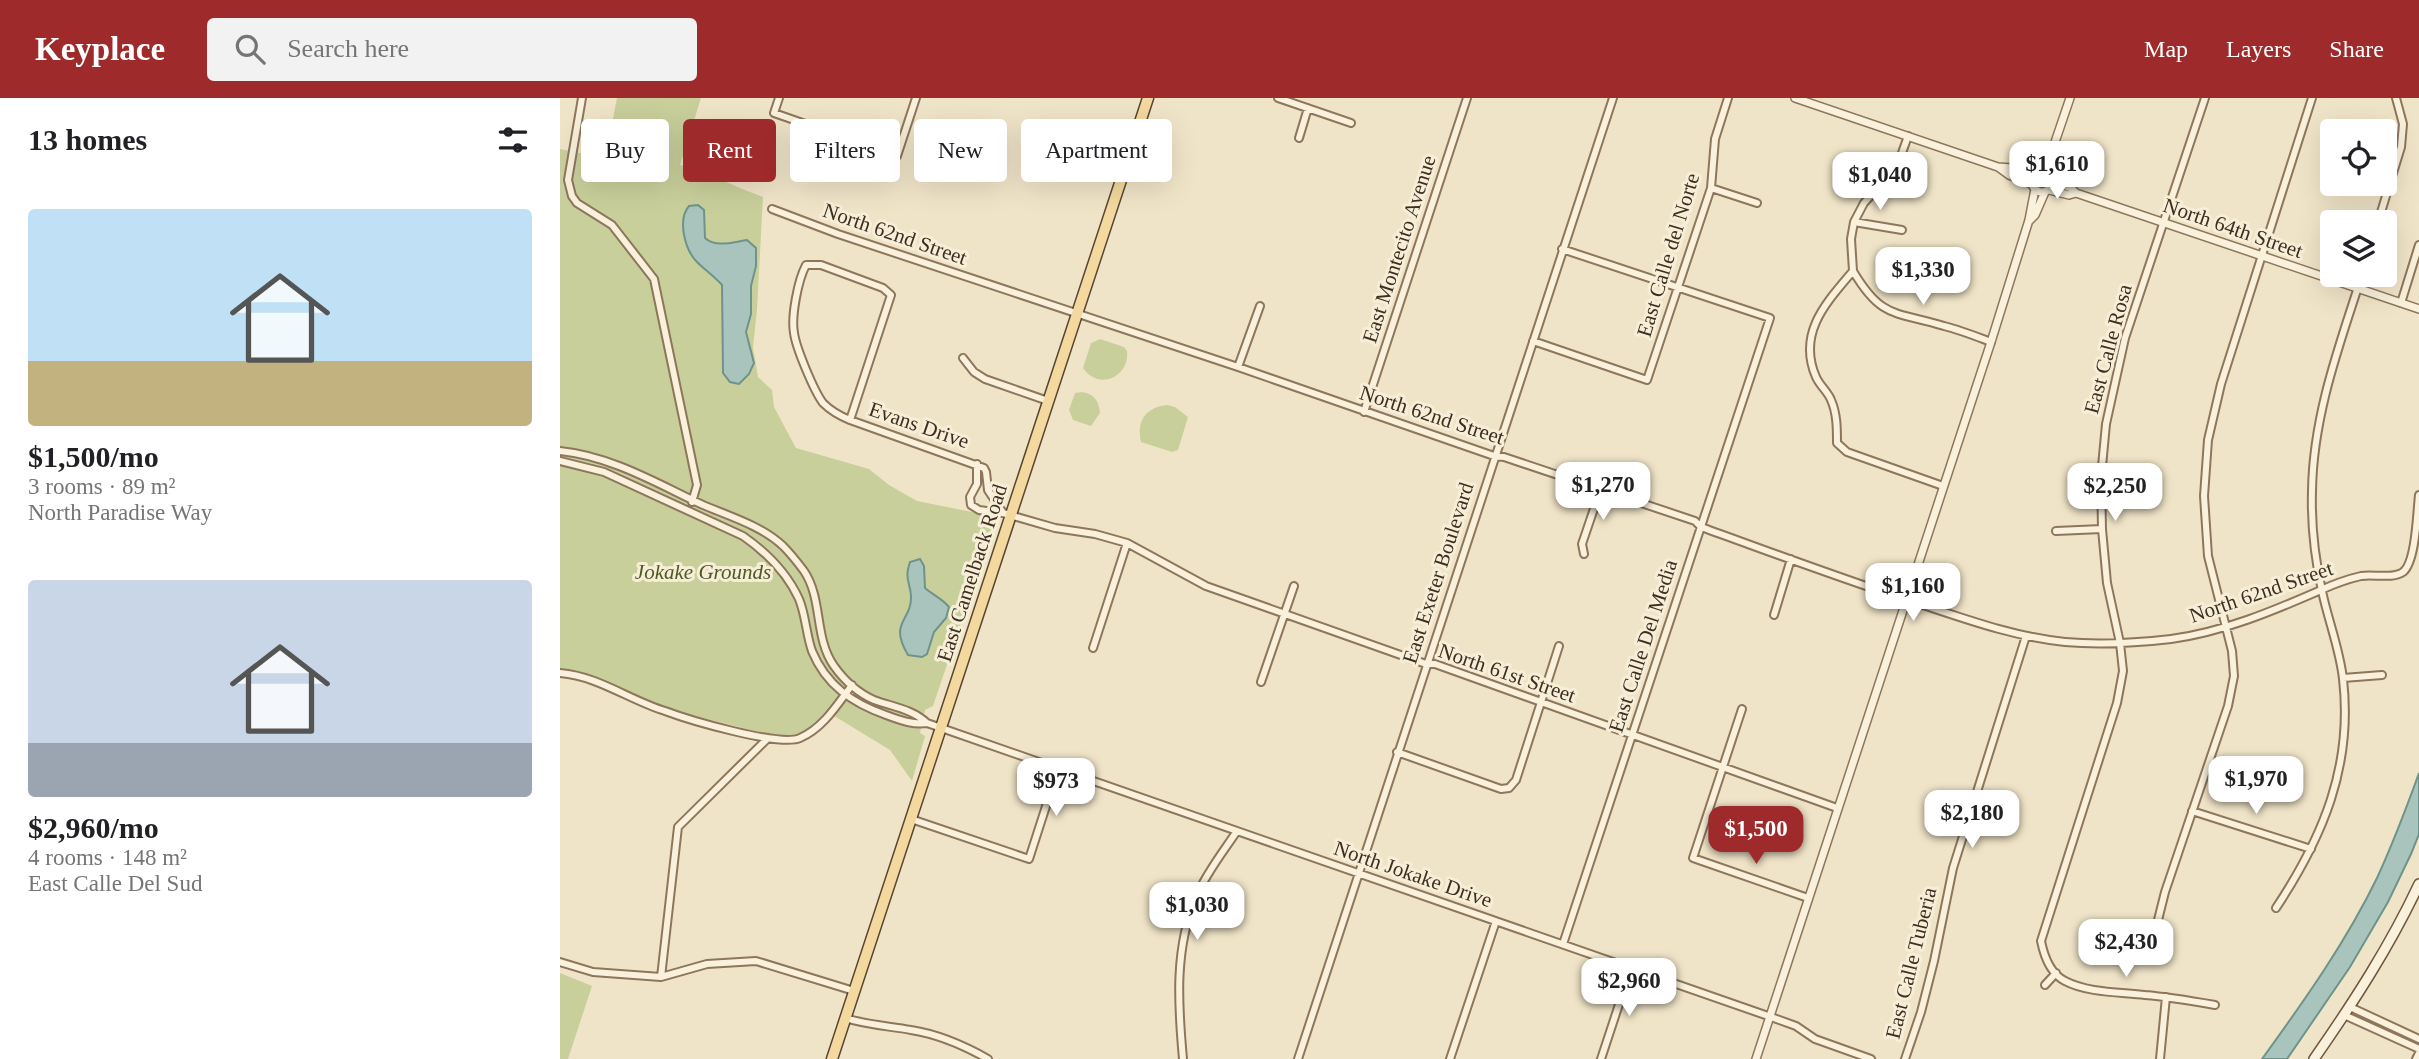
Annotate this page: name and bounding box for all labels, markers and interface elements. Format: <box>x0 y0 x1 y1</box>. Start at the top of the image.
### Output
search box <box>207 18 697 81</box>
icon: search <box>231 30 269 68</box>
text: Keyplace <box>35 31 165 67</box>
text: Search here <box>287 34 409 63</box>
text: Map <box>2144 36 2188 62</box>
text: Layers <box>2226 36 2291 62</box>
text: Share <box>2329 36 2384 62</box>
chip: Buy <box>581 119 669 182</box>
chip: Rent <box>683 119 776 182</box>
chip: Filters <box>790 119 900 182</box>
chip: New <box>914 119 1007 182</box>
chip: Apartment <box>1021 119 1172 182</box>
map controls <box>2320 119 2397 287</box>
button: locate <box>2320 119 2397 196</box>
icon: filters <box>494 121 532 159</box>
text: 13 homes <box>28 123 147 156</box>
pin: $1,610 <box>2000 141 2114 201</box>
text: $1,610 <box>2025 151 2089 176</box>
street label: East Montecito Avenue <box>1357 152 1441 346</box>
pin: $1,040 <box>1823 152 1937 212</box>
text: $1,040 <box>1848 162 1912 187</box>
street label: East Calle del Norte <box>1632 170 1704 340</box>
street label: North 64th Street <box>2160 193 2306 263</box>
street label: North 62nd Street <box>820 198 970 270</box>
button: layers <box>2320 210 2397 287</box>
pin: $1,330 <box>1866 248 1980 307</box>
icon: home <box>217 255 343 381</box>
text: $1,330 <box>1891 257 1955 282</box>
street label: East Calle Rosa <box>2079 281 2137 416</box>
street label: North 62nd Street <box>1357 380 1507 450</box>
street label: Evans Drive <box>866 397 972 453</box>
text: $1,500/mo <box>28 440 159 473</box>
pin: $1,270 <box>1546 462 1660 522</box>
pin: $2,250 <box>2058 464 2172 523</box>
text: $1,270 <box>1571 472 1635 497</box>
text: $2,250 <box>2083 473 2147 498</box>
text: 3 rooms · 89 m² <box>28 474 175 499</box>
street label: East Exeter Boulevard <box>1397 479 1479 667</box>
street label: East Camelback Road <box>932 481 1012 665</box>
text: North Paradise Way <box>28 500 212 525</box>
street label: East Calle Del Media <box>1604 556 1682 735</box>
street label: North 62nd Street <box>2186 556 2336 628</box>
park label: Jokake Grounds <box>635 560 771 584</box>
pin: $1,160 <box>1856 564 1970 623</box>
text: $1,160 <box>1881 573 1945 598</box>
icon: home <box>217 626 343 752</box>
street label: North 61st Street <box>1435 638 1579 708</box>
pin: $1,970 <box>2199 756 2313 816</box>
pin: $973 <box>1015 758 1097 818</box>
text: $1,970 <box>2224 766 2288 791</box>
text: $973 <box>1033 768 1079 793</box>
pin: $2,180 <box>1915 790 2029 850</box>
text: $2,180 <box>1940 800 2004 825</box>
pin: $1,500 <box>1699 806 1813 866</box>
text: $2,960/mo <box>28 811 159 844</box>
text: $1,500 <box>1724 816 1788 841</box>
street label: North Jokake Drive <box>1331 836 1495 912</box>
text: 4 rooms · 148 m² <box>28 845 187 870</box>
text: East Calle Del Sud <box>28 871 202 896</box>
pin: $1,030 <box>1140 882 1254 942</box>
street label: East Calle Tuberia <box>1881 884 1942 1041</box>
text: $1,030 <box>1165 892 1229 917</box>
pin: $2,430 <box>2069 920 2183 979</box>
text: $2,430 <box>2094 929 2158 954</box>
pin: $2,960 <box>1572 958 1686 1018</box>
text: $2,960 <box>1597 968 1661 993</box>

